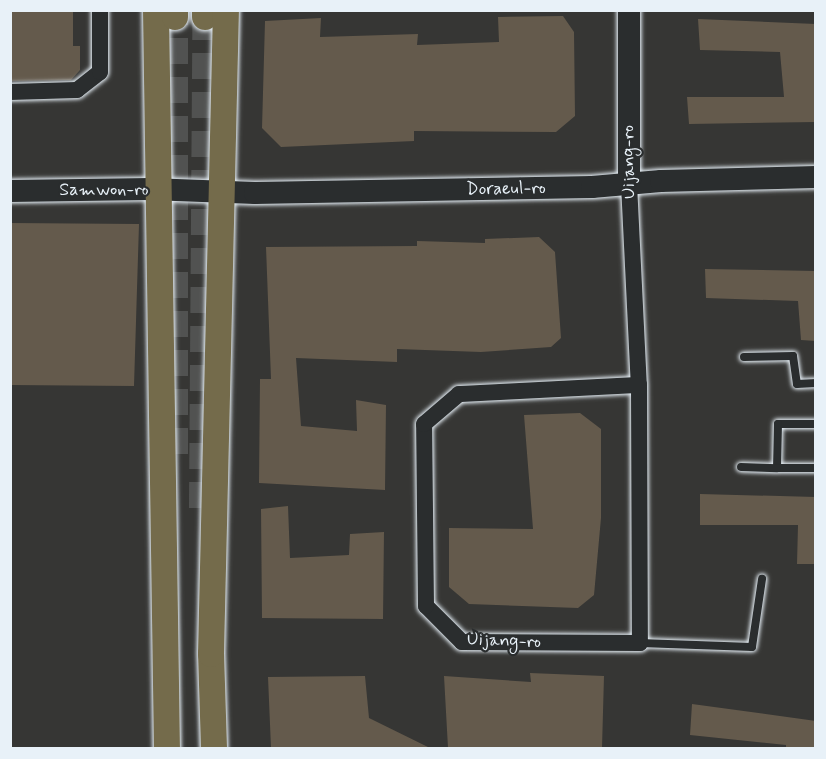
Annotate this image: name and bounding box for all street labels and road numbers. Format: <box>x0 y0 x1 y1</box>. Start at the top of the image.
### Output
street label: Uijang-ro <box>618 125 640 199</box>
street label: Doraeul-ro <box>466 178 546 200</box>
street label: Samwon-ro <box>59 179 149 201</box>
street label: Uijang-ro <box>467 629 541 653</box>

